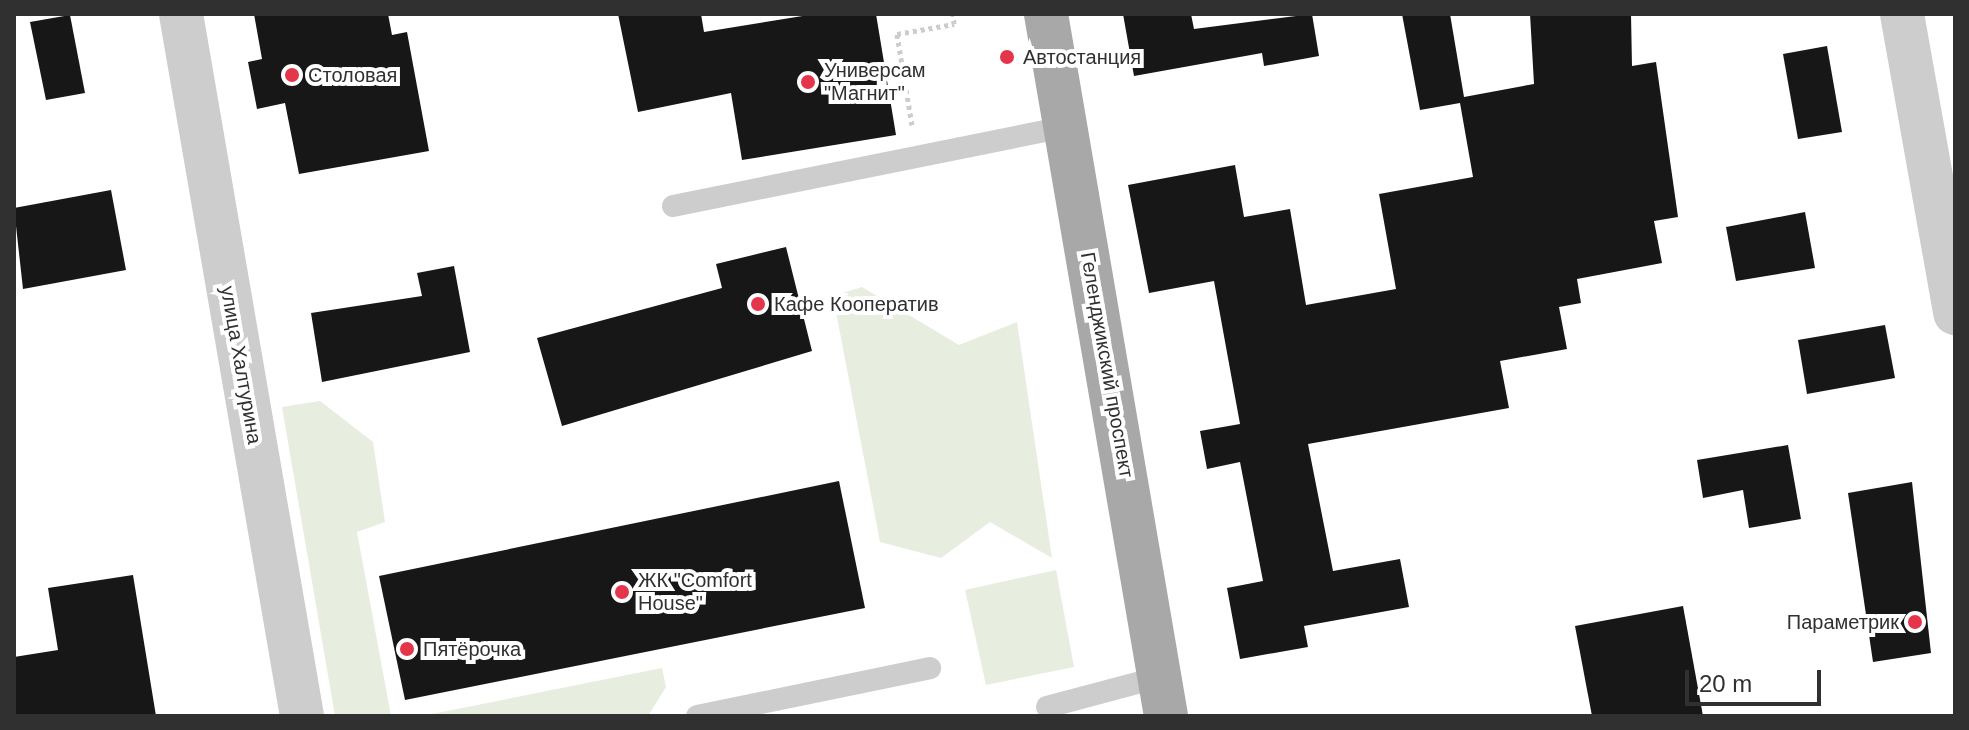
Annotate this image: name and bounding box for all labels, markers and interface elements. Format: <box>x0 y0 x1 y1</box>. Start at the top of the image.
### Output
place label: Автостанция <box>1023 45 1141 69</box>
marker: Автостанция <box>998 48 1016 66</box>
place label: Универсам "Магнит" <box>824 58 926 105</box>
place label: Столовая <box>308 63 397 87</box>
marker: Столовая <box>283 66 301 84</box>
marker: Универсам "Магнит" <box>799 73 817 91</box>
street label: Геленджикский проспект <box>1075 250 1139 480</box>
street label: улица Халтурина <box>215 284 267 446</box>
place label: Кафе Кооператив <box>774 292 939 316</box>
marker: Кафе Кооператив <box>749 295 767 313</box>
place label: ЖК "Comfort House" <box>638 568 752 615</box>
marker: ЖК "Comfort House" <box>613 583 631 601</box>
place label: Параметрик <box>1787 610 1899 634</box>
marker: Параметрик <box>1906 613 1924 631</box>
place label: Пятёрочка <box>423 637 521 661</box>
marker: Пятёрочка <box>398 640 416 658</box>
scale bar <box>1689 654 1825 704</box>
text: 20 m <box>1699 670 1752 697</box>

